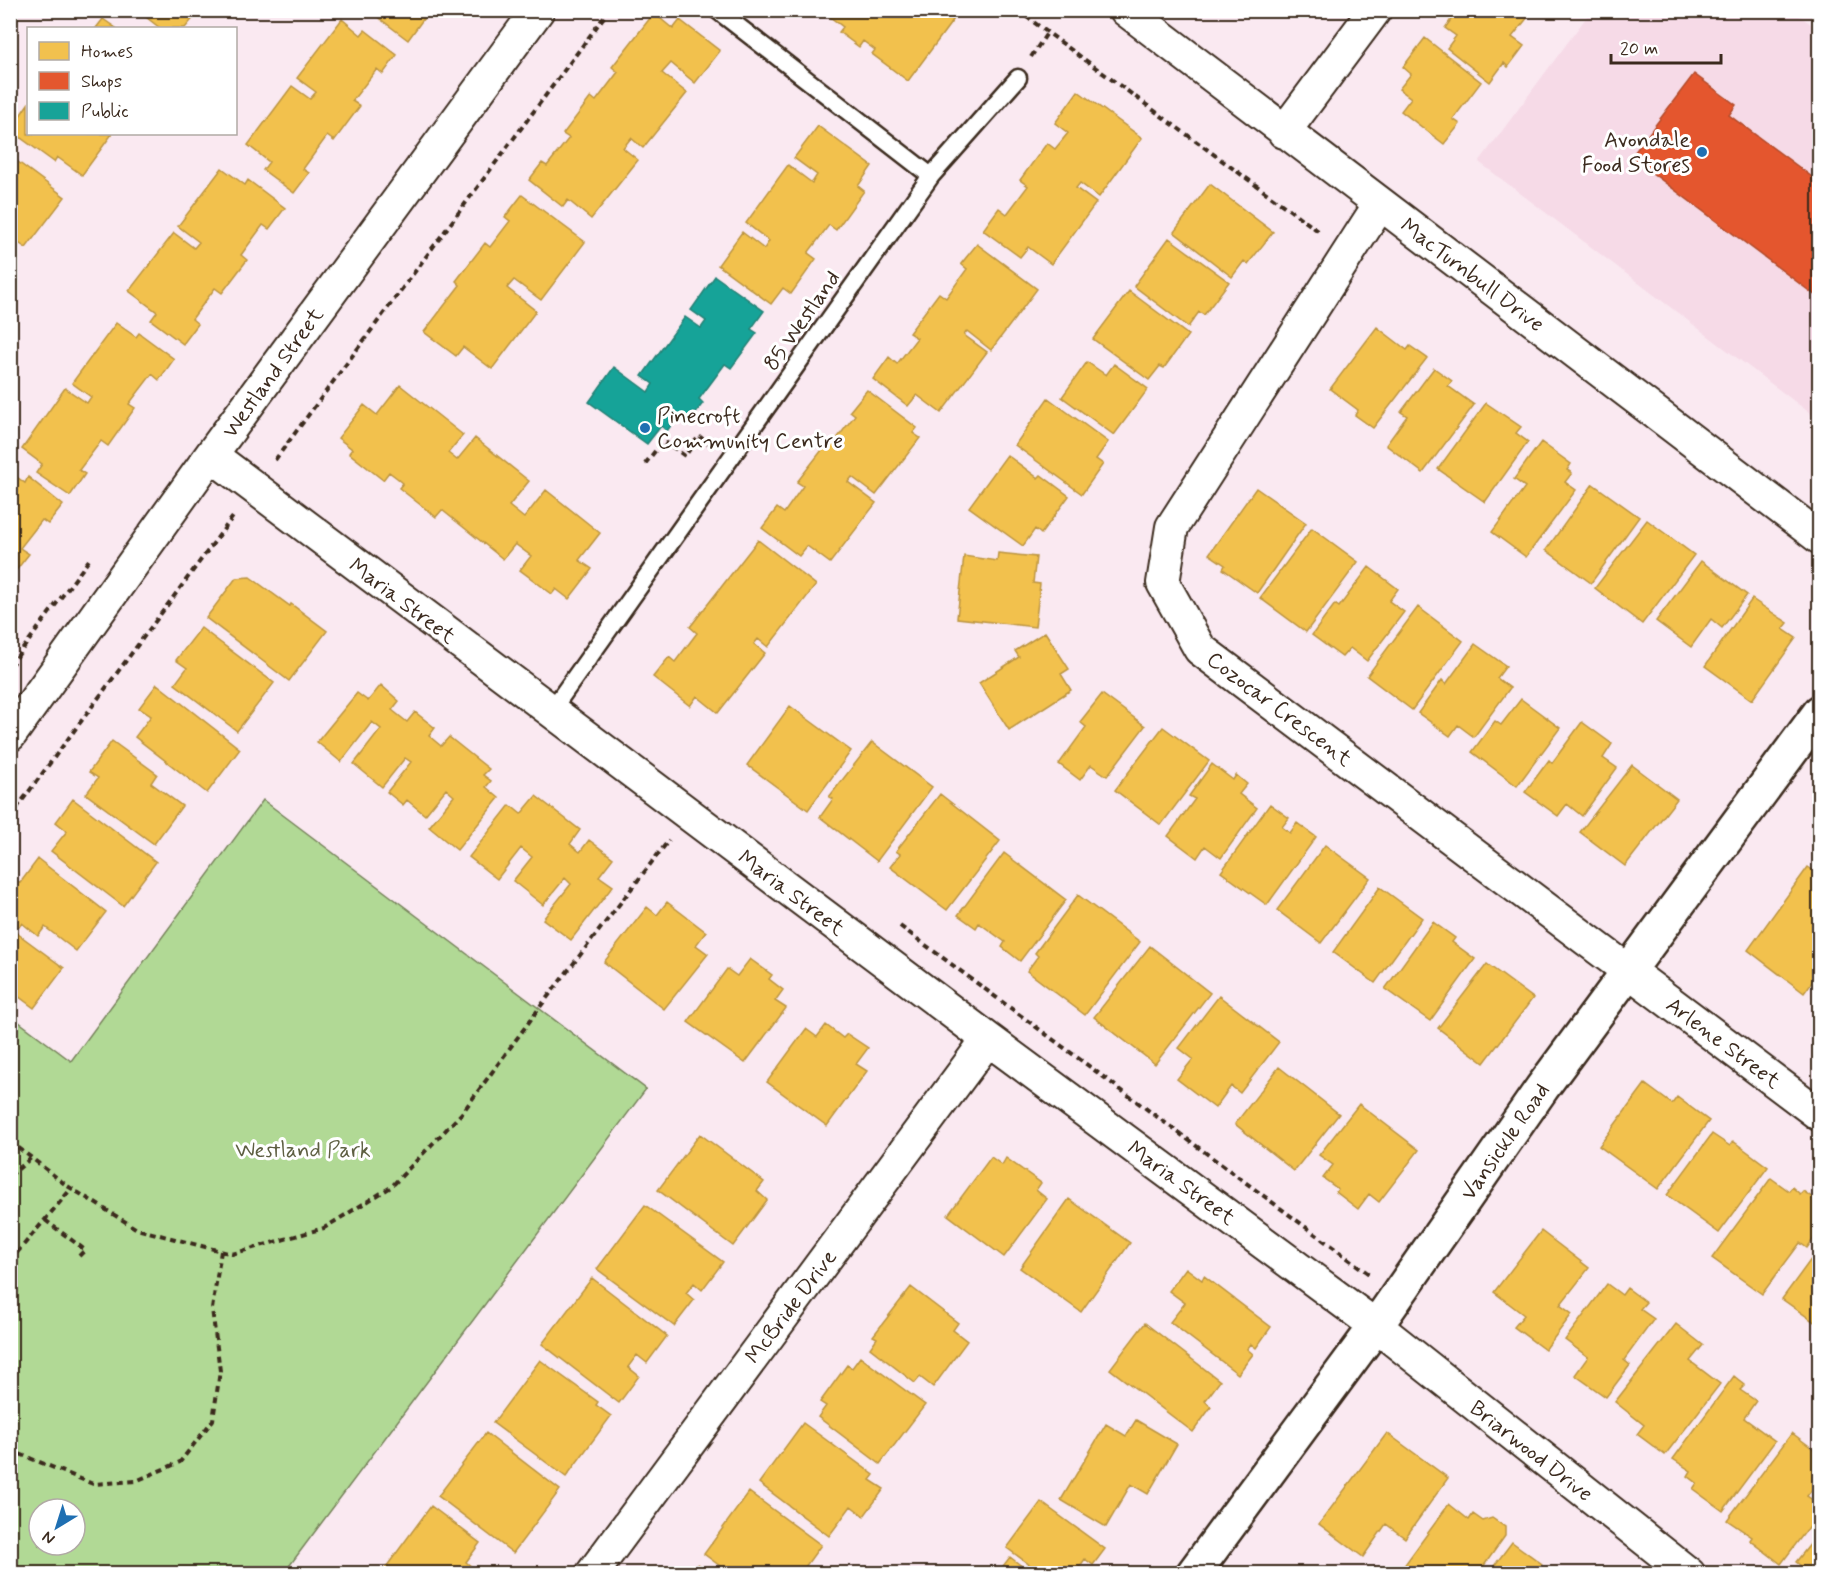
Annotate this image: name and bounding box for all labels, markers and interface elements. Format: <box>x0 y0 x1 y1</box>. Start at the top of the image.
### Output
legend <box>27 27 237 135</box>
scale bar <box>1611 27 1720 65</box>
text: 20 m <box>1620 37 1658 61</box>
text: Homes <box>81 40 133 64</box>
text: Shops <box>81 70 122 94</box>
text: Public <box>81 100 129 124</box>
place label: Avondale Food Stores <box>1582 127 1690 180</box>
marker: Avondale Food Stores <box>1695 145 1709 159</box>
street label: MacTurnbull Drive <box>1394 212 1549 339</box>
street label: 85 Westland <box>758 266 847 377</box>
street label: Westland Street <box>217 302 330 444</box>
place label: Pinecroft Community Centre <box>657 403 843 456</box>
marker: Pinecroft Community Centre <box>638 421 652 435</box>
street label: Maria Street <box>343 552 461 651</box>
street label: Cozocar Crescent <box>1201 646 1357 773</box>
street label: Maria Street <box>732 844 850 943</box>
street label: Arlene Street <box>1660 991 1786 1096</box>
street label: Vansickle Road <box>1455 1078 1556 1206</box>
street label: Maria Street <box>1121 1135 1240 1232</box>
park label: Westland Park <box>235 1137 371 1165</box>
street label: McBride Drive <box>740 1244 844 1370</box>
street label: Briarwood Drive <box>1464 1395 1598 1508</box>
north arrow <box>27 1497 87 1557</box>
text: N <box>38 1526 59 1549</box>

